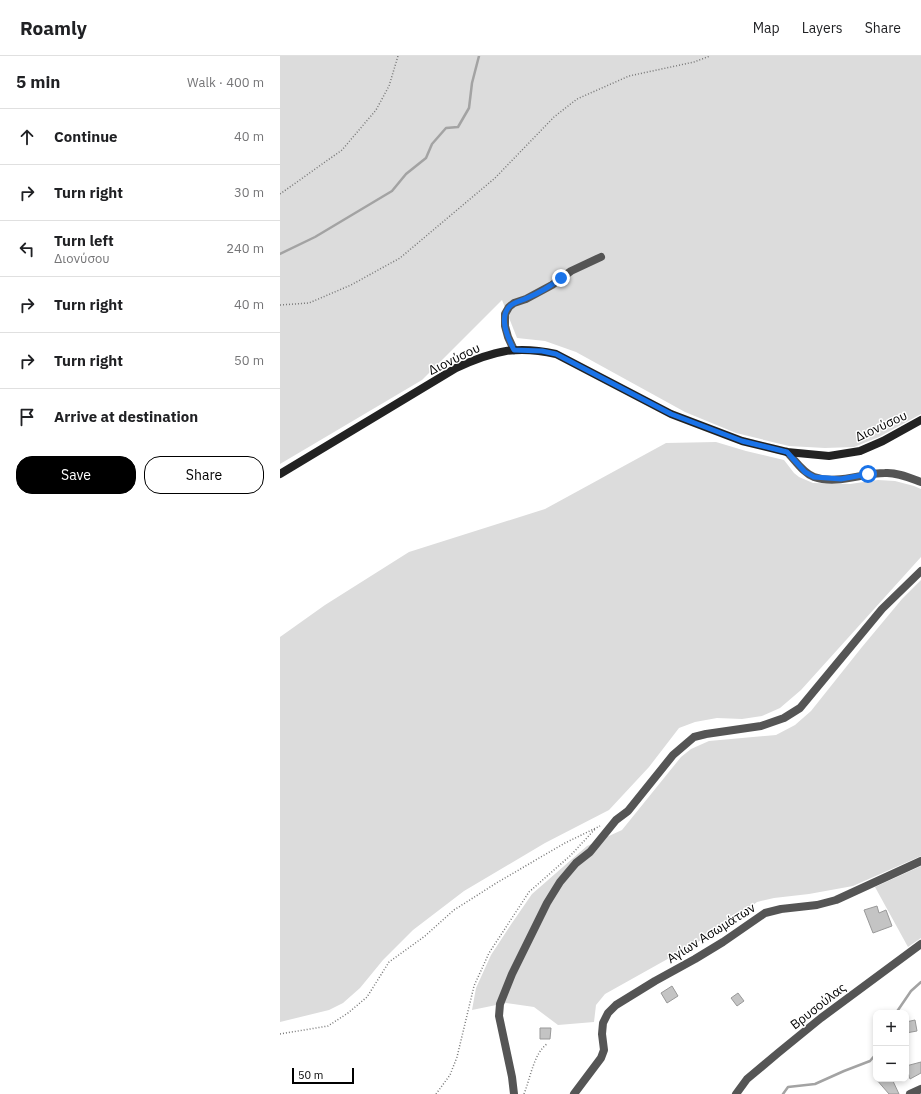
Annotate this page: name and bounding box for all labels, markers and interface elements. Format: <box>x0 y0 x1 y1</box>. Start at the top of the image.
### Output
text: Roamly <box>20 16 87 40</box>
text: Map <box>753 19 780 37</box>
text: Layers <box>802 19 843 37</box>
text: Share <box>865 19 901 37</box>
text: 5 min <box>16 71 60 93</box>
text: Walk · 400 m <box>187 74 264 91</box>
icon: ahead <box>16 126 38 148</box>
text: Continue <box>54 127 118 146</box>
text: 40 m <box>234 128 264 145</box>
icon: right <box>16 182 38 204</box>
text: Turn right <box>54 183 123 202</box>
text: 30 m <box>234 184 264 201</box>
text: Turn left <box>54 231 114 250</box>
icon: left <box>16 238 38 260</box>
text: 240 m <box>226 240 264 257</box>
text: Διονύσου <box>54 250 110 267</box>
route end <box>552 269 570 287</box>
icon: right <box>16 294 38 316</box>
text: Turn right <box>54 295 123 314</box>
text: 40 m <box>234 296 264 313</box>
street label: Διονύσου <box>425 339 483 379</box>
icon: right <box>16 350 38 372</box>
text: Turn right <box>54 351 123 370</box>
text: 50 m <box>234 352 264 369</box>
icon: arrive <box>16 406 38 428</box>
text: Arrive at destination <box>54 407 198 426</box>
street label: Διονύσου <box>852 407 910 445</box>
button: Save <box>16 456 136 494</box>
button: Share <box>144 456 264 494</box>
route start <box>859 465 877 483</box>
street label: Αγίων Ασωμάτων <box>664 899 759 967</box>
street label: Βρυσούλας <box>787 979 849 1033</box>
map controls <box>873 1010 909 1082</box>
button: + <box>873 1010 909 1046</box>
button: − <box>873 1046 909 1082</box>
scale bar <box>292 1066 354 1085</box>
text: 50 m <box>298 1068 323 1082</box>

